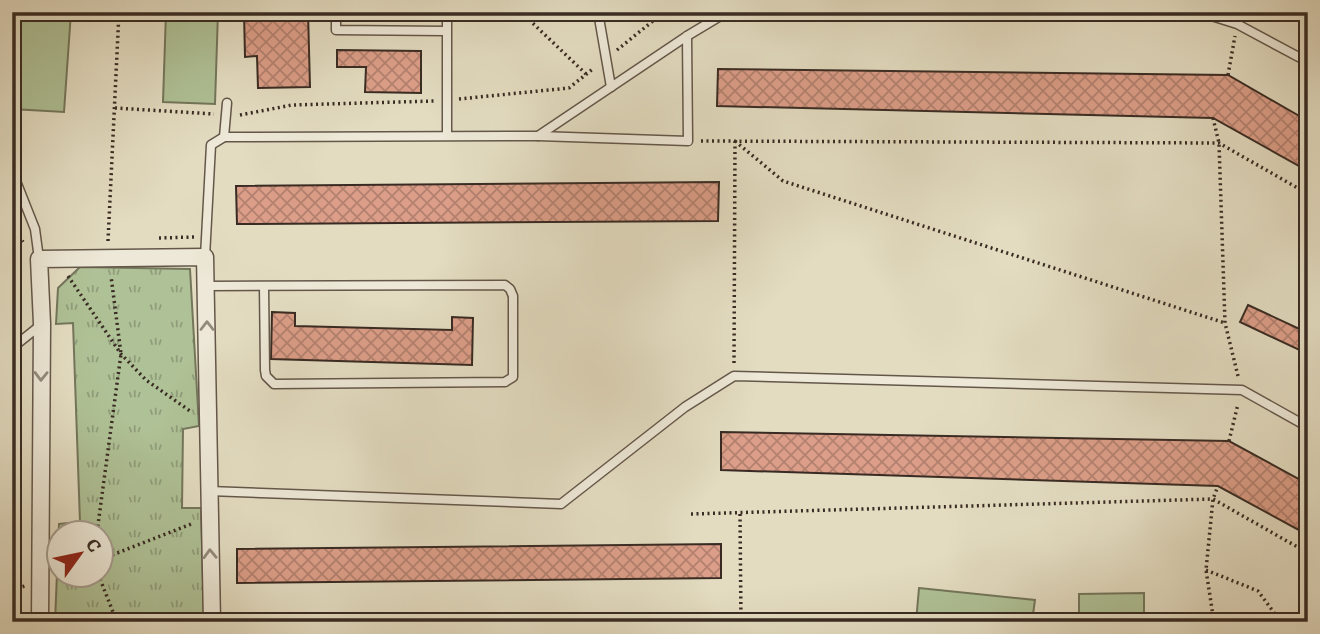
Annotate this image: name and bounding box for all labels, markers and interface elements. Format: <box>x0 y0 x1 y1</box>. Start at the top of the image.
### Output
one-way arrow <box>199 320 215 331</box>
one-way arrow <box>33 371 49 381</box>
north arrow <box>46 518 116 588</box>
text: С <box>79 533 108 557</box>
one-way arrow <box>203 548 218 559</box>

